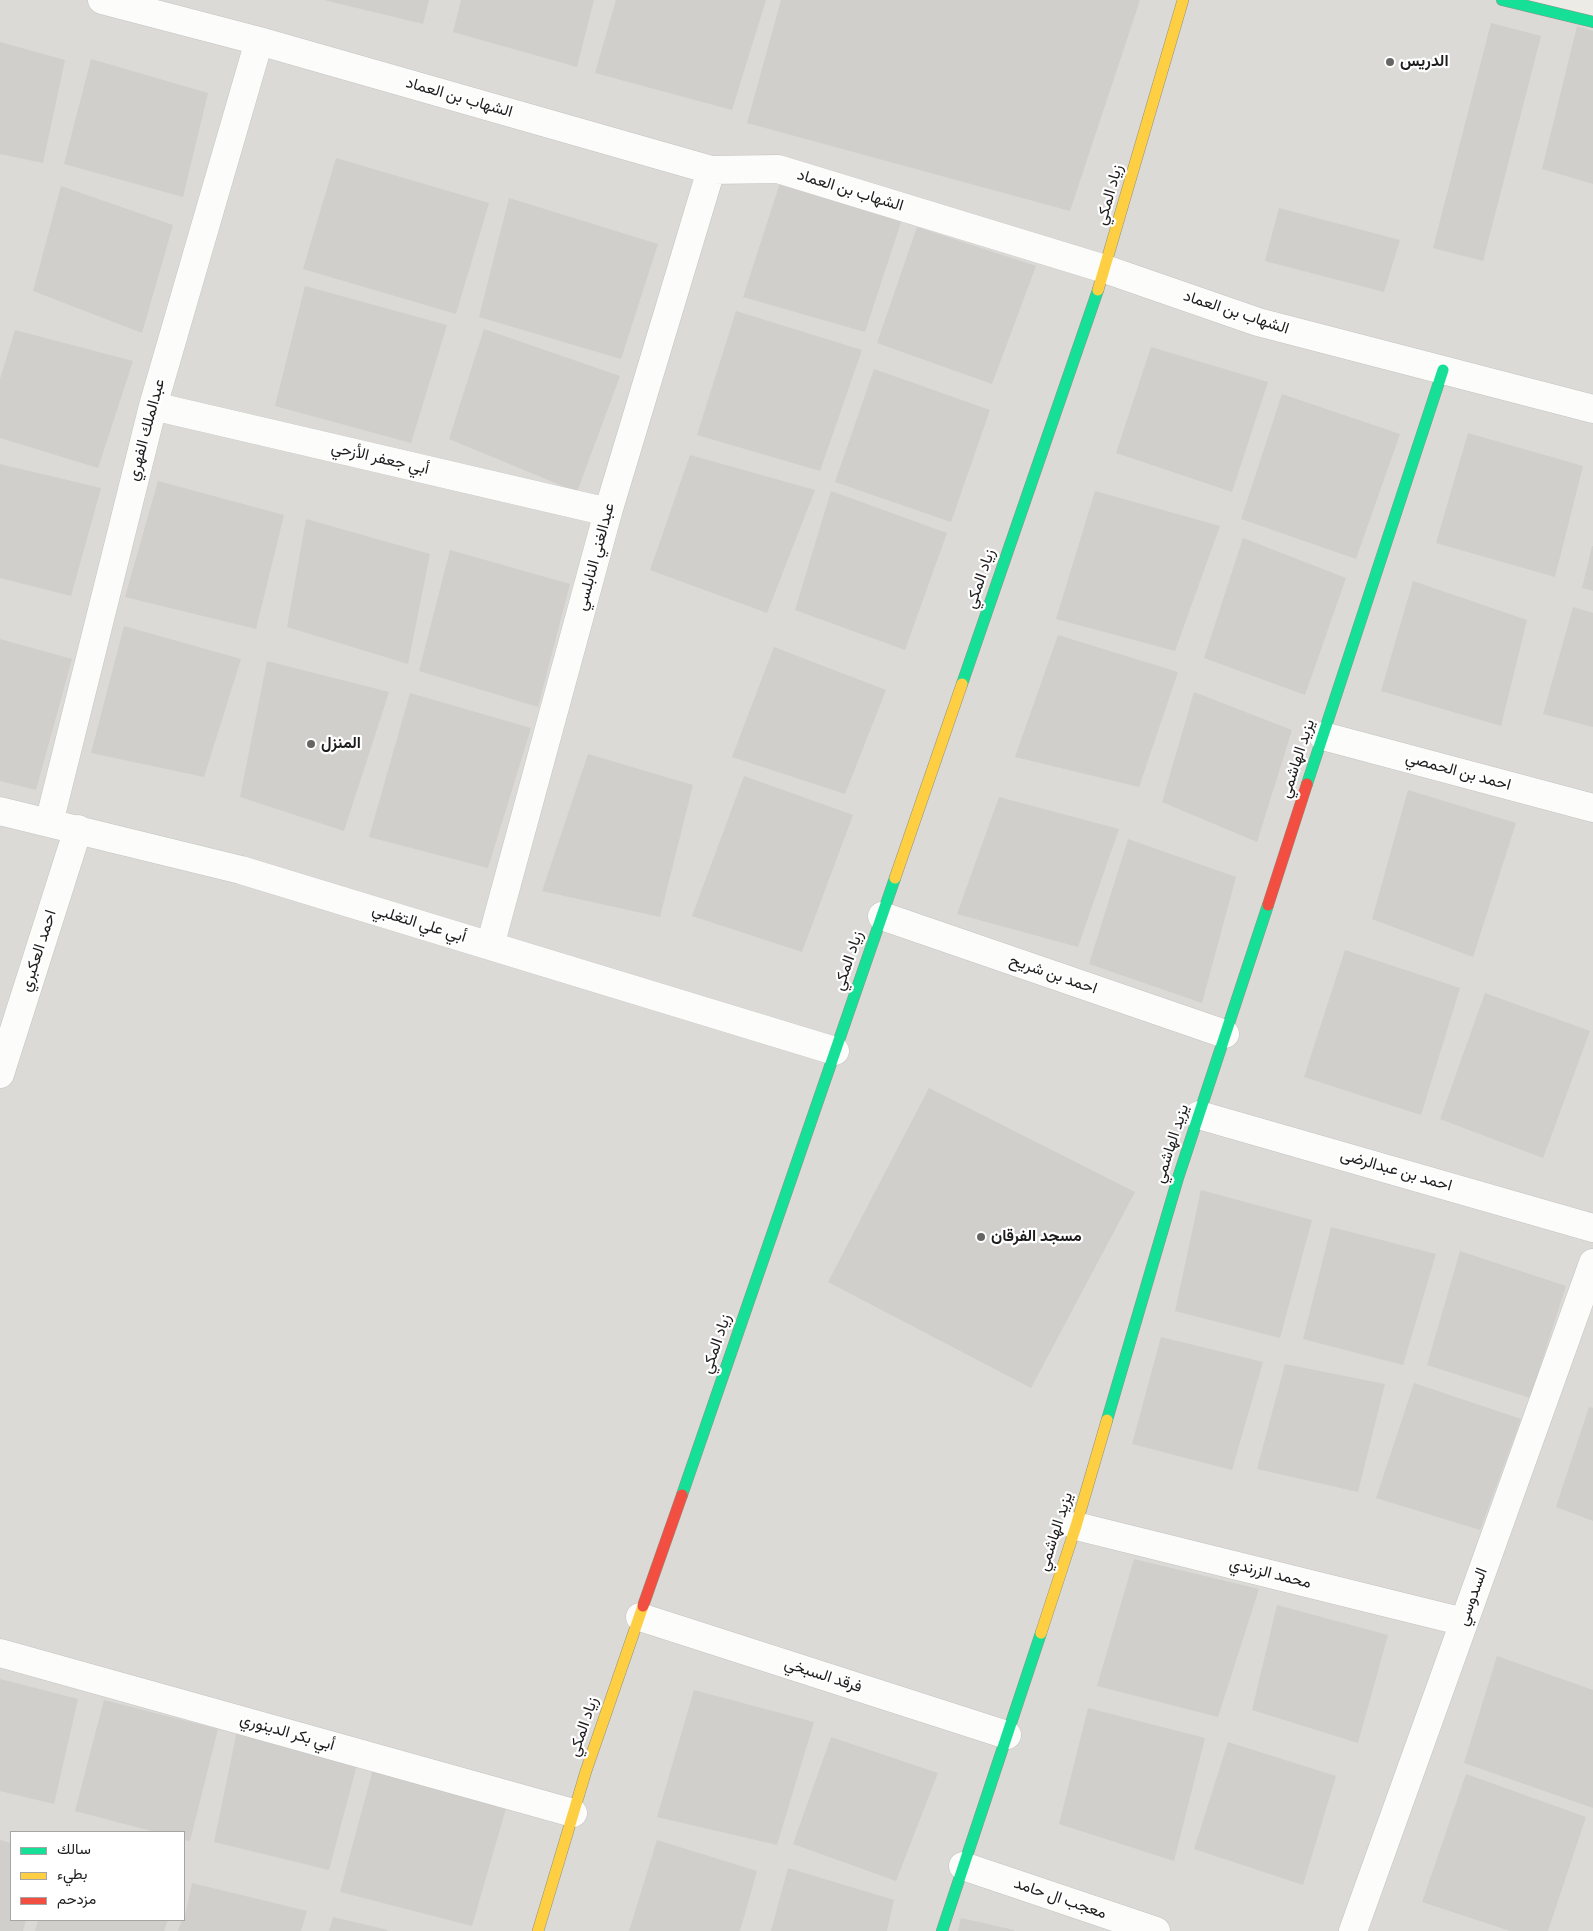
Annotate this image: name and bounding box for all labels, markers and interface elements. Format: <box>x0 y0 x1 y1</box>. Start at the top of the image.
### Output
place label: الدريس <box>1400 52 1449 72</box>
marker: الدريس <box>1384 56 1396 68</box>
street label: الشهاب بن العماد <box>403 74 515 122</box>
street label: زياد المكي <box>1092 163 1128 227</box>
street label: الشهاب بن العماد <box>795 166 905 216</box>
street label: الشهاب بن العماد <box>1181 287 1291 339</box>
street label: عبدالملك الفهري <box>124 377 170 483</box>
street label: أبي جعفر الأزحي <box>329 438 431 480</box>
street label: عبدالغني النابلسي <box>572 501 620 613</box>
street label: زياد المكي <box>962 547 1000 611</box>
street label: يزيد الهاشمي <box>1276 717 1320 801</box>
place label: المنزل <box>321 734 361 754</box>
marker: المنزل <box>305 738 317 750</box>
street label: احمد بن الحمصي <box>1403 749 1513 795</box>
street label: أبي علي التغلبي <box>370 901 468 947</box>
street label: احمد العكبري <box>17 908 61 994</box>
street label: زياد المكي <box>830 929 868 993</box>
street label: احمد بن شريح <box>1007 951 1099 999</box>
street label: يزيد الهاشمي <box>1150 1102 1194 1186</box>
street label: احمد بن عبدالرضى <box>1338 1146 1454 1196</box>
place label: مسجد الفرقان <box>991 1227 1082 1247</box>
marker: مسجد الفرقان <box>975 1231 987 1243</box>
street label: زياد المكي <box>698 1312 736 1376</box>
street label: يزيد الهاشمي <box>1034 1490 1078 1574</box>
street label: محمد الزرندي <box>1227 1555 1313 1593</box>
street label: السدوسي <box>1454 1565 1492 1629</box>
street label: فرقد السبخي <box>782 1654 864 1698</box>
street label: زياد المكي <box>565 1695 603 1759</box>
street label: أبي بكر الدينوري <box>237 1710 337 1756</box>
legend <box>10 1831 185 1921</box>
text: سالك <box>57 1840 91 1858</box>
text: بطيء <box>57 1865 87 1883</box>
street label: معجب ال حامد <box>1011 1874 1109 1924</box>
text: مزدحم <box>57 1890 96 1908</box>

